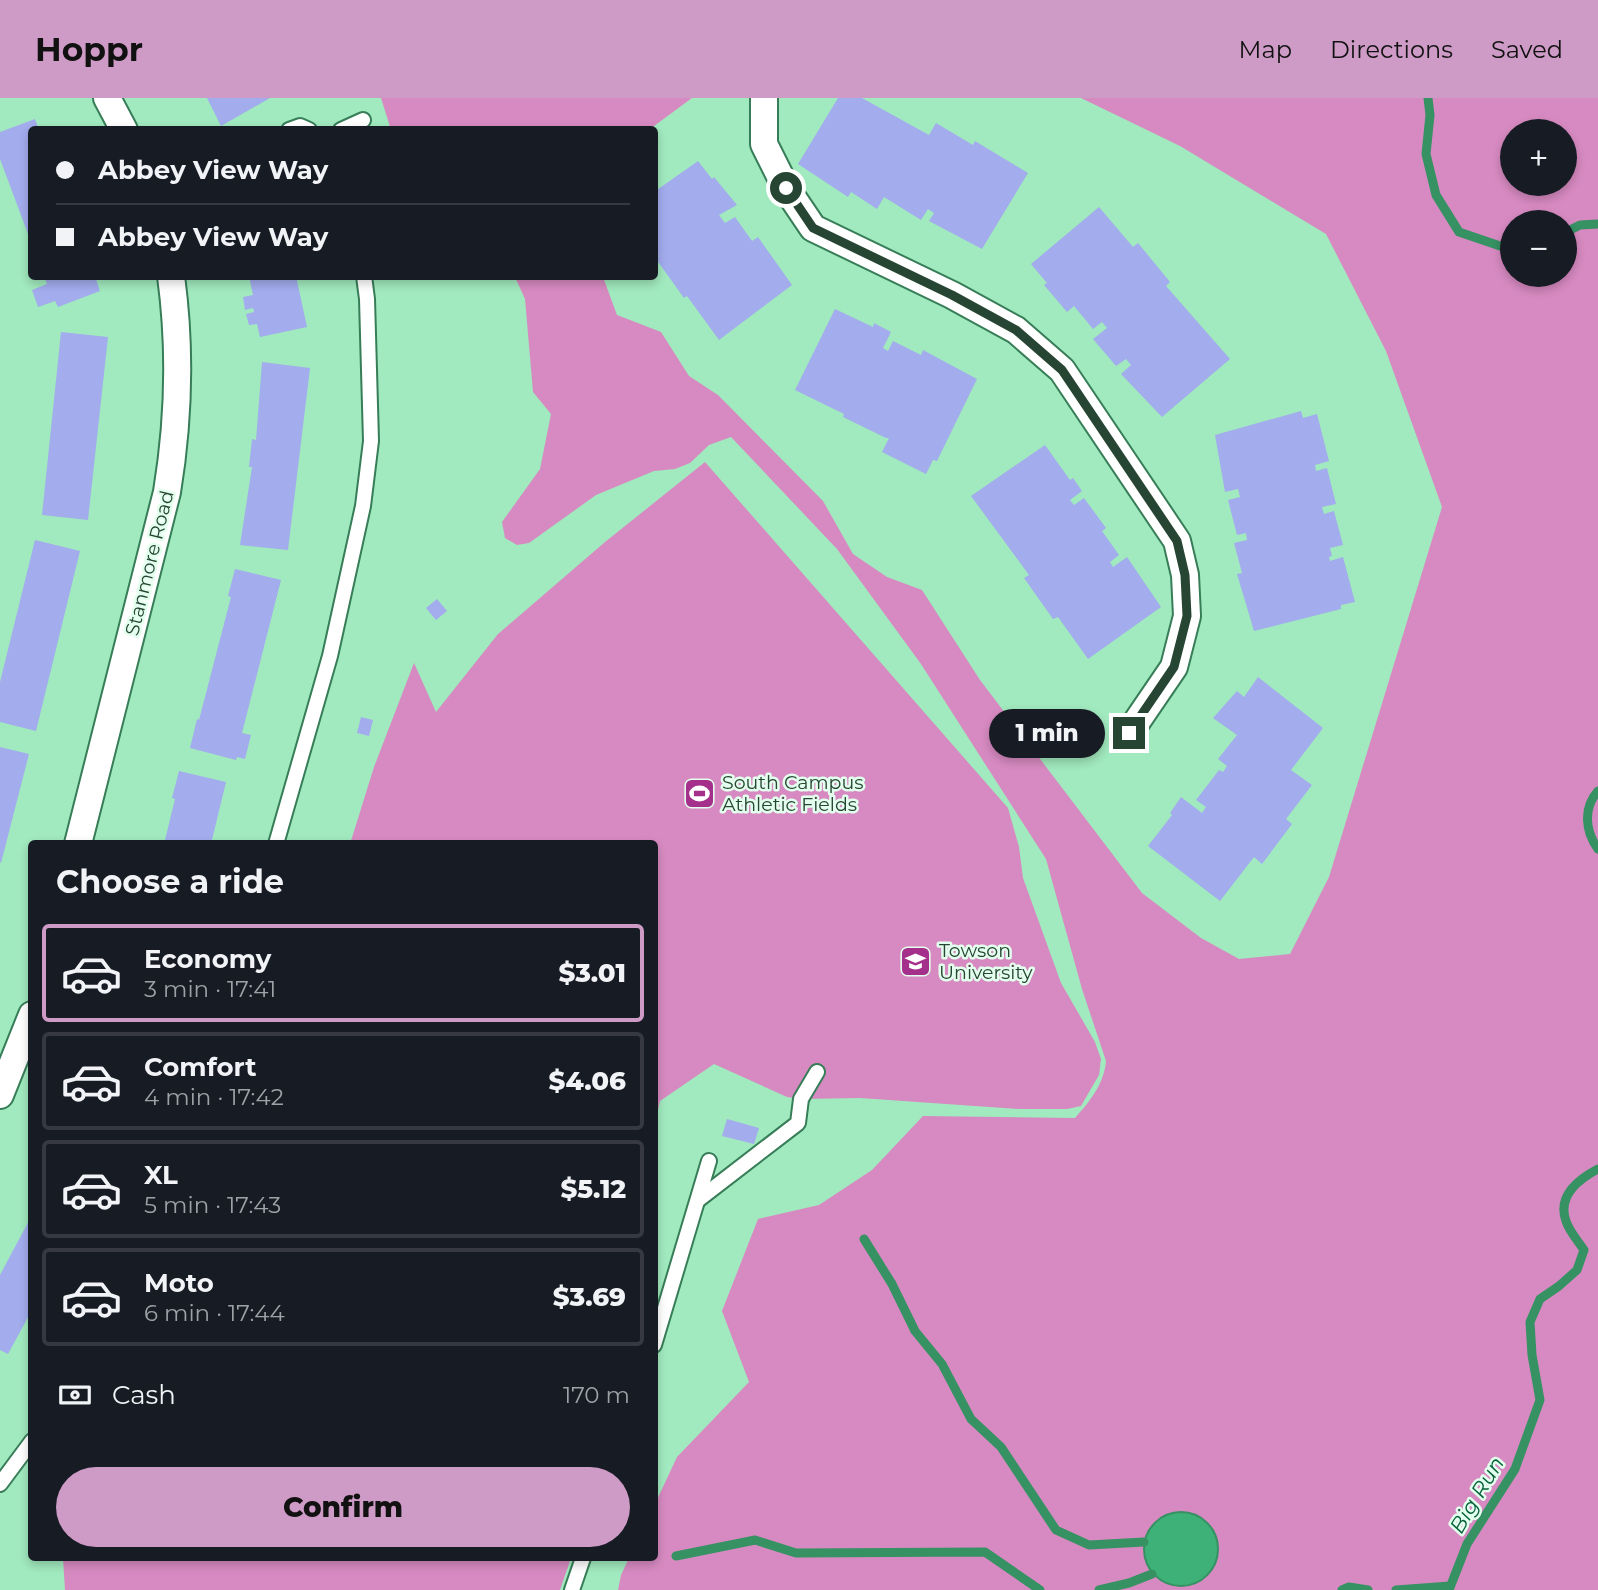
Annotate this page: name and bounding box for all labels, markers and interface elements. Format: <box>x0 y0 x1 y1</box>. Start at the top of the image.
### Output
text: Hoppr <box>35 29 143 69</box>
text: Map <box>1239 35 1292 64</box>
text: Directions <box>1330 35 1453 64</box>
text: Saved <box>1491 35 1563 64</box>
map controls <box>1500 119 1577 287</box>
button: + <box>1500 119 1577 196</box>
text: Abbey View Way <box>98 154 328 186</box>
route start <box>770 172 802 204</box>
button: − <box>1500 210 1577 287</box>
text: Abbey View Way <box>98 221 328 253</box>
street label: Stanmore Road <box>120 488 179 638</box>
callout: 1 min <box>989 708 1104 758</box>
route end <box>1113 717 1145 749</box>
text: 1 min <box>1015 719 1079 747</box>
place label: South Campus Athletic Fields <box>722 771 864 816</box>
sports icon: South Campus Athletic Fields <box>682 776 716 810</box>
text: Choose a ride <box>56 862 284 901</box>
place label: Towson University <box>939 939 1033 984</box>
icon: car <box>60 942 123 1005</box>
text: Economy <box>144 943 271 975</box>
school or university icon: Towson University <box>899 944 933 978</box>
text: $3.01 <box>558 957 626 989</box>
text: 3 min · 17:41 <box>144 975 276 1003</box>
icon: car <box>60 1050 123 1113</box>
text: Comfort <box>144 1051 256 1083</box>
text: $4.06 <box>549 1065 626 1097</box>
text: 4 min · 17:42 <box>144 1083 284 1111</box>
icon: car <box>60 1158 123 1221</box>
text: XL <box>144 1159 178 1191</box>
text: $5.12 <box>560 1173 626 1205</box>
text: 5 min · 17:43 <box>144 1191 281 1219</box>
icon: car <box>60 1266 123 1329</box>
text: Moto <box>144 1267 214 1299</box>
text: $3.69 <box>553 1281 626 1313</box>
text: 6 min · 17:44 <box>144 1299 285 1327</box>
icon: cash <box>56 1376 94 1414</box>
text: Cash <box>112 1379 176 1411</box>
text: 170 m <box>563 1381 630 1409</box>
water label: Big Run <box>1444 1452 1509 1538</box>
button: Confirm <box>56 1467 630 1547</box>

